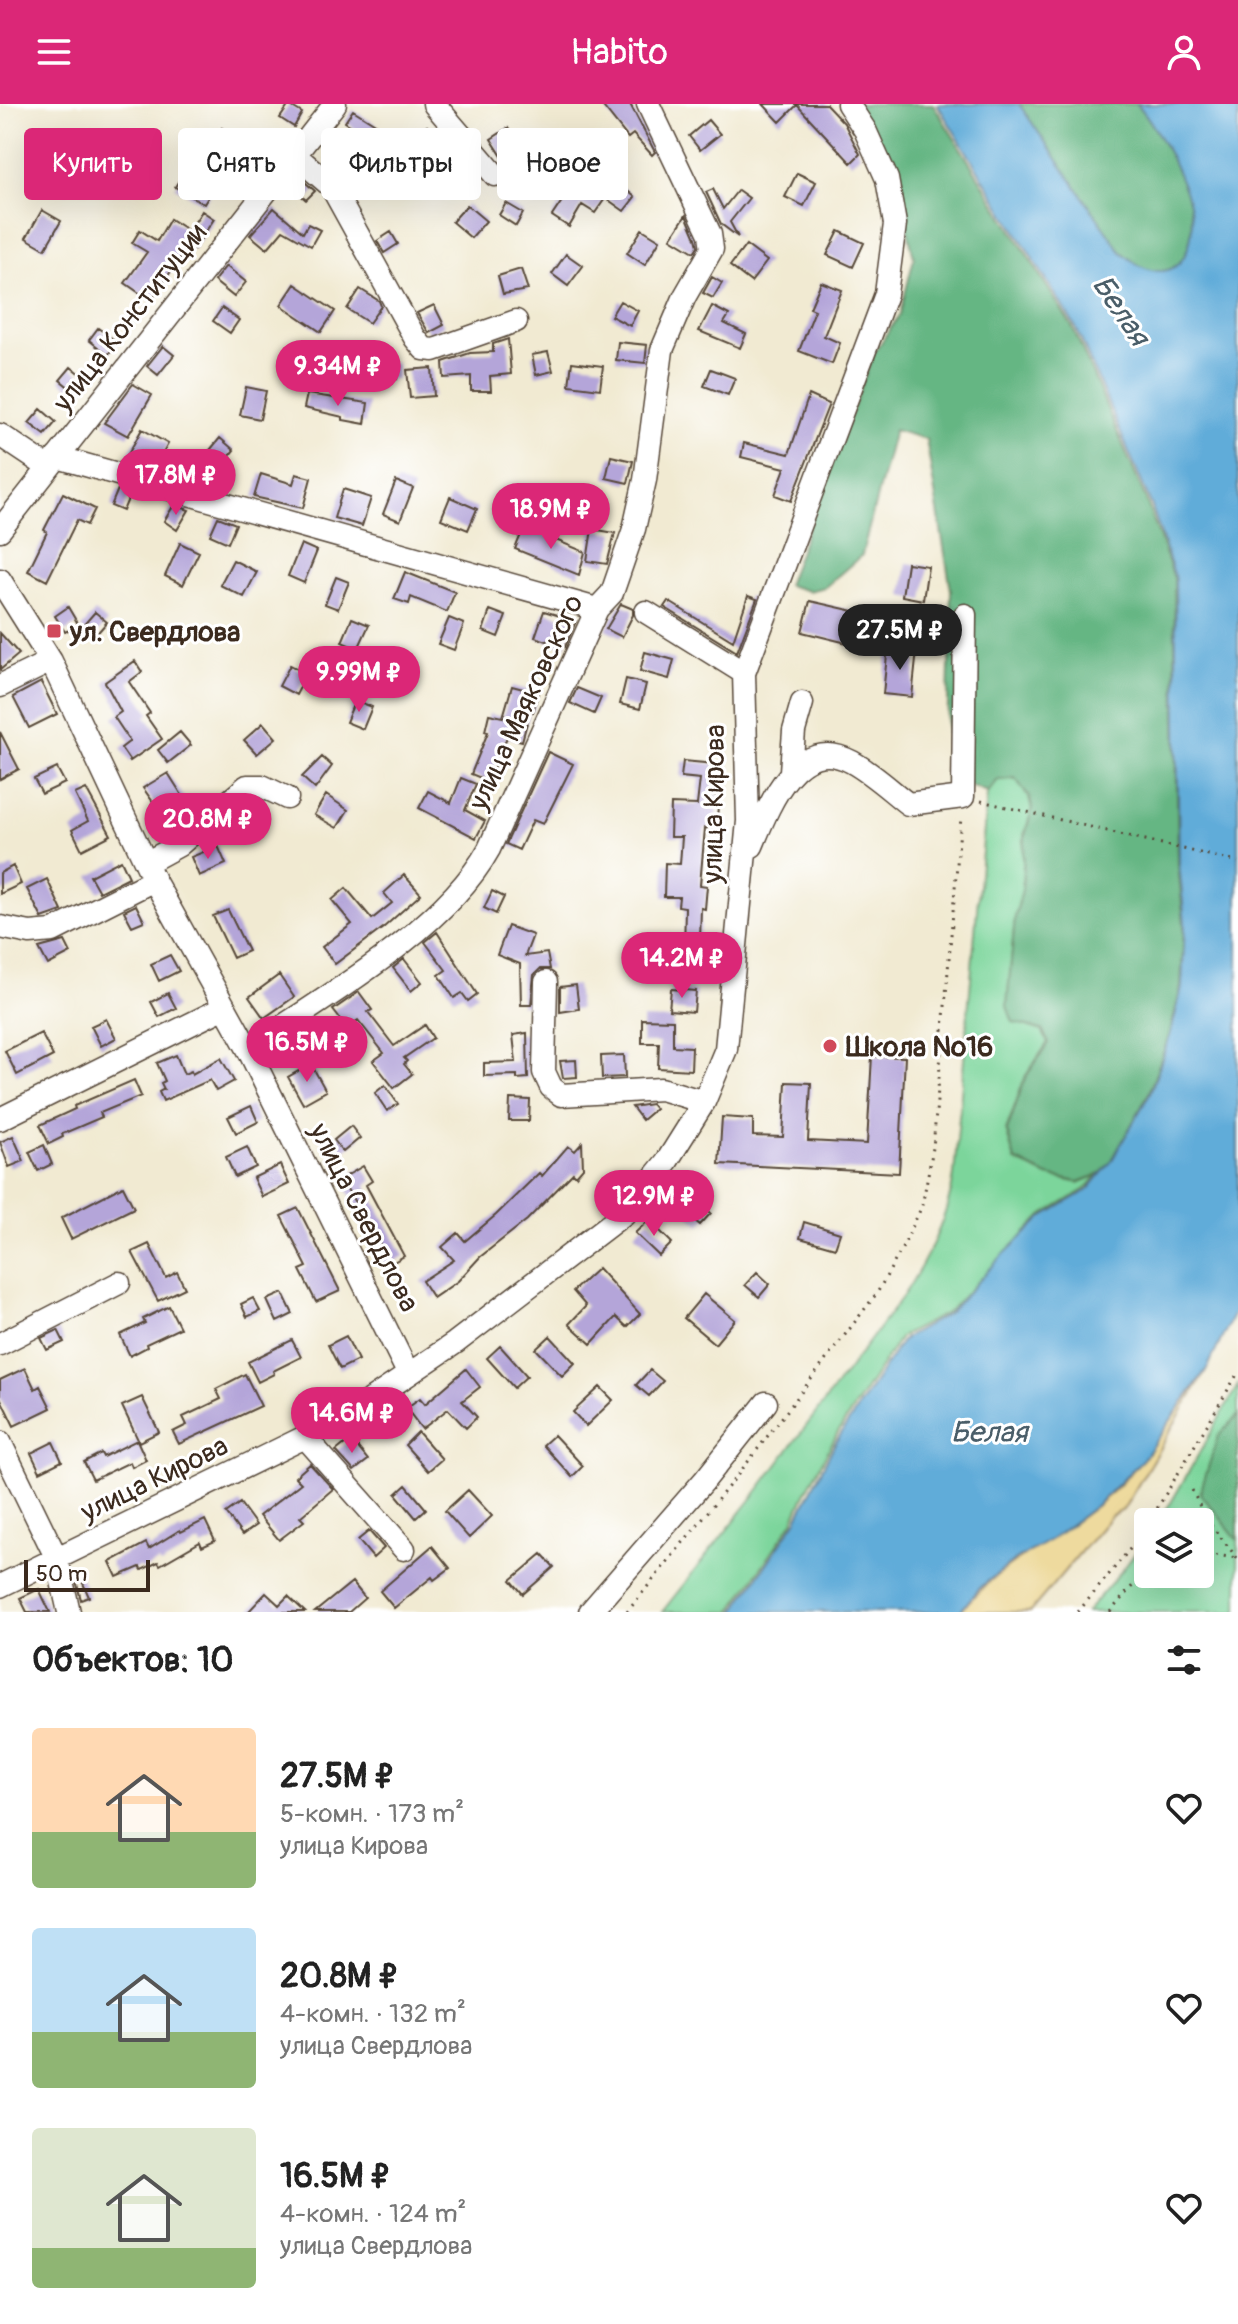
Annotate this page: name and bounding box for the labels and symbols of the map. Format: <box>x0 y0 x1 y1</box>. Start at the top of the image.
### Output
street label: улица Конституции <box>45 217 215 420</box>
water label: Белая <box>1084 268 1159 355</box>
pin: 9.34M ₽ <box>264 340 412 408</box>
pin: 17.8M ₽ <box>102 449 250 517</box>
pin: 18.9M ₽ <box>477 483 625 551</box>
street label: улица Маяковского <box>461 589 592 817</box>
pin: 27.5M ₽ <box>826 604 974 672</box>
place label: ул. Свердлова <box>69 615 240 650</box>
marker: ул. Свердлова <box>45 622 63 640</box>
pin: 9.99M ₽ <box>285 646 433 714</box>
street label: улица Кирова <box>696 724 733 885</box>
pin: 20.8M ₽ <box>134 793 282 861</box>
pin: 14.2M ₽ <box>608 932 756 1000</box>
pin: 16.5M ₽ <box>233 1016 381 1084</box>
place label: Школа №16 <box>845 1030 993 1065</box>
marker: Школа №16 <box>821 1037 839 1055</box>
street label: улица Свердлова <box>301 1117 426 1318</box>
pin: 12.9M ₽ <box>580 1170 728 1238</box>
pin: 14.6M ₽ <box>278 1387 426 1455</box>
water label: Белая <box>951 1414 1030 1451</box>
street label: улица Кирова <box>74 1429 234 1530</box>
scale bar <box>24 1556 150 1592</box>

